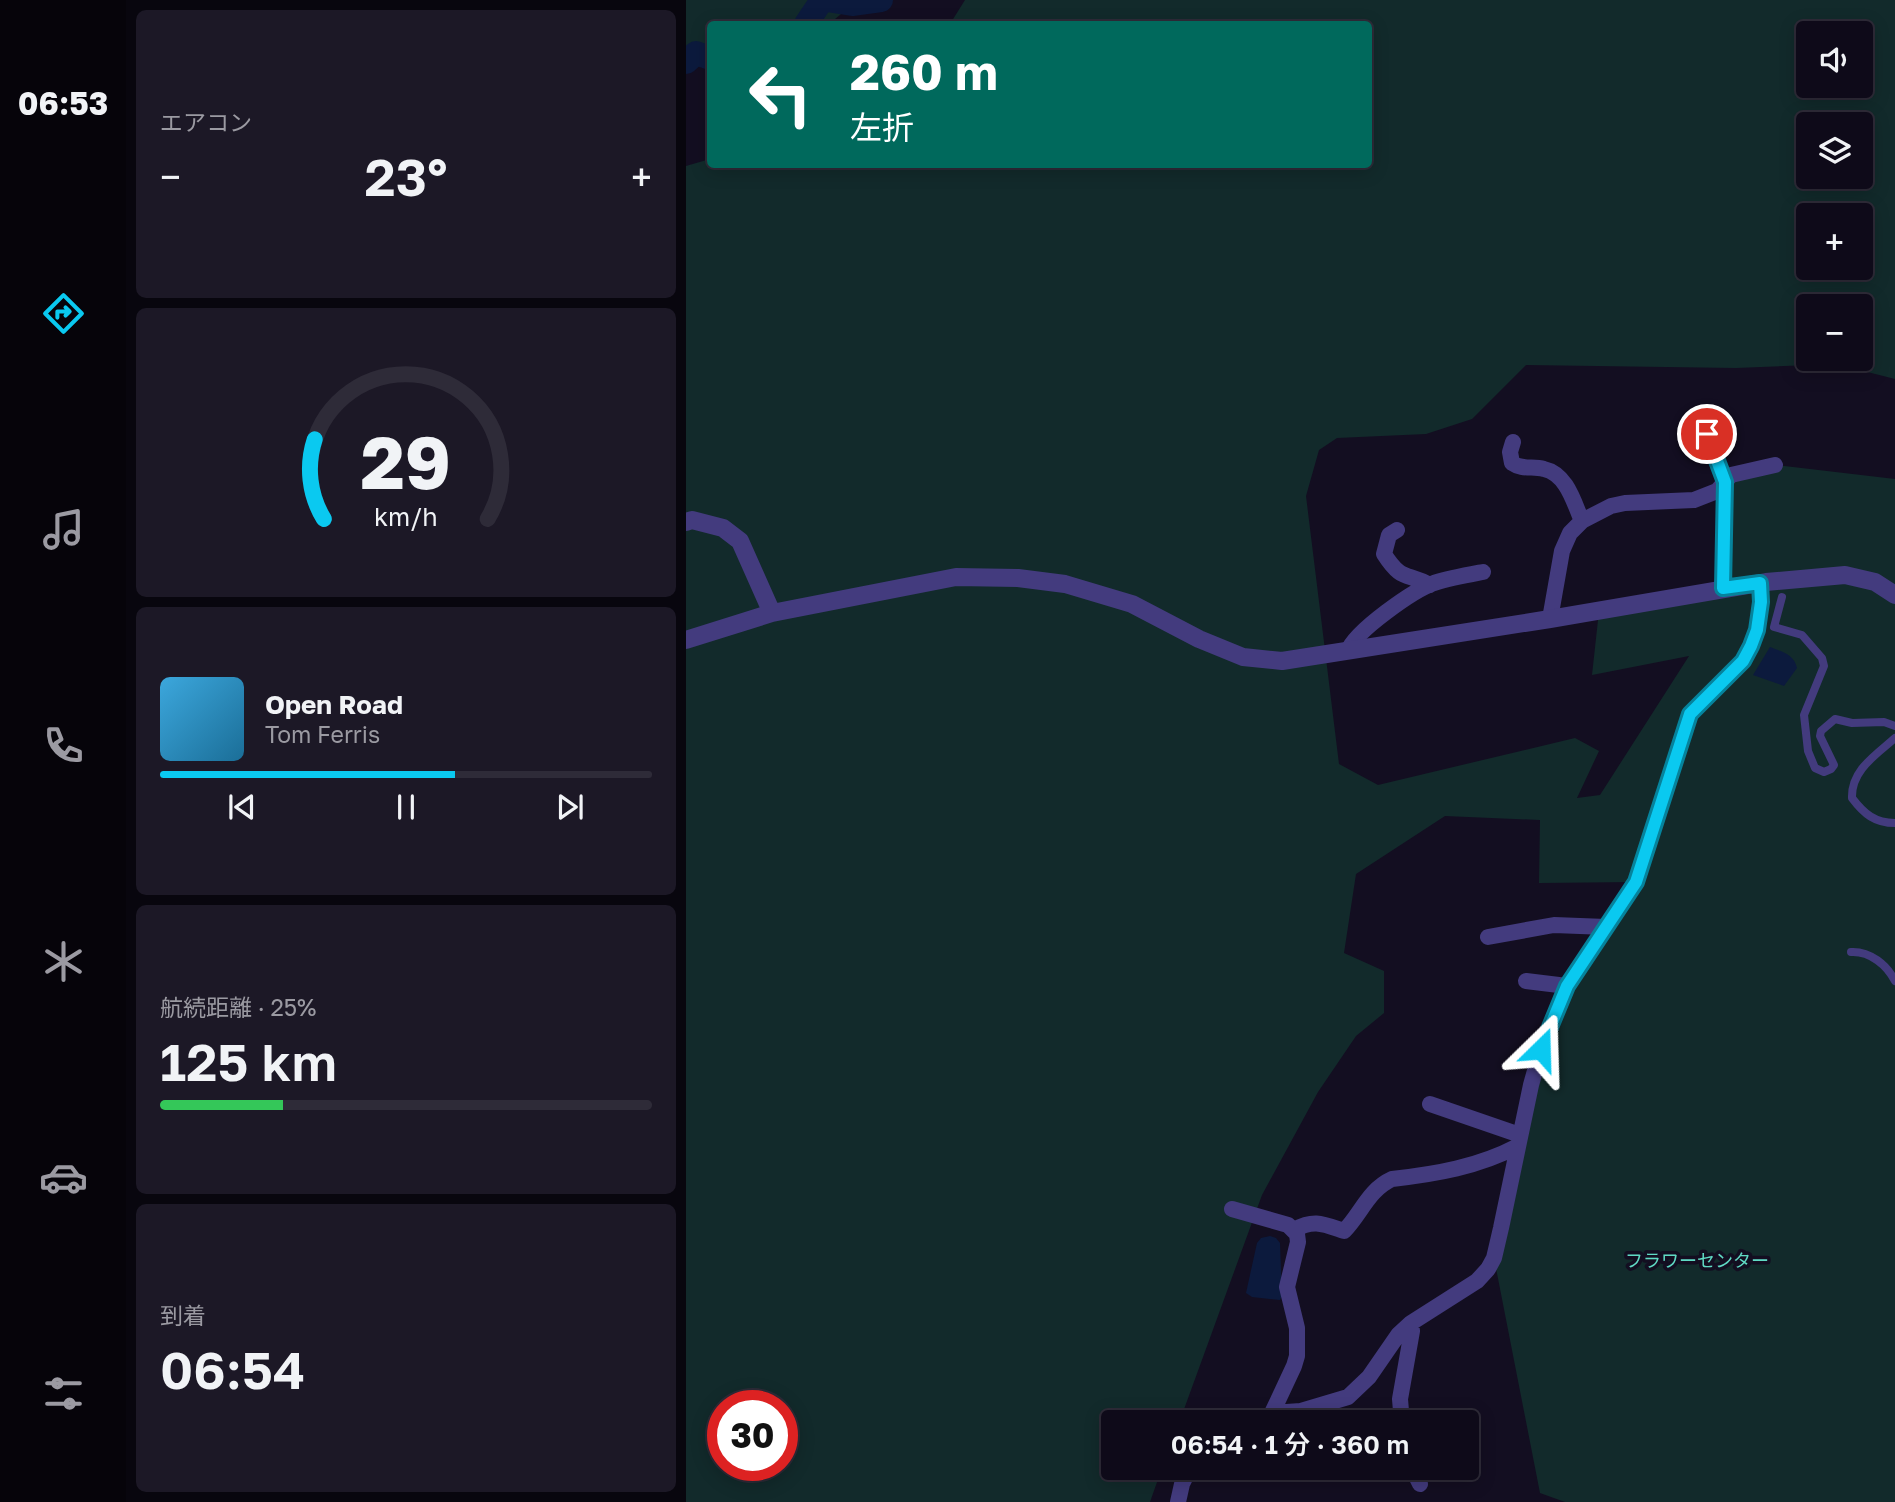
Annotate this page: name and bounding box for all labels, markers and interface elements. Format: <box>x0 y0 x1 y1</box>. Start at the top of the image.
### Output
map controls <box>1796 21 1873 371</box>
button: sound <box>1796 21 1873 98</box>
text: 260 m <box>850 42 998 101</box>
icon: left <box>735 49 826 140</box>
text: 06:53 <box>18 84 108 122</box>
text: エアコン <box>160 108 252 136</box>
text: 左折 <box>850 108 914 146</box>
button: layers <box>1796 112 1873 189</box>
text: 23° <box>365 145 447 207</box>
text: − <box>160 154 181 199</box>
text: + <box>631 154 652 199</box>
button: + <box>1796 203 1873 280</box>
icon: directions <box>39 289 88 338</box>
button: − <box>1796 294 1873 371</box>
pin <box>1677 404 1737 464</box>
icon: arrive <box>1688 415 1726 453</box>
text: 29 <box>361 418 451 505</box>
text: km/h <box>374 500 438 531</box>
icon: music <box>39 505 88 554</box>
text: Open Road <box>265 689 403 720</box>
text: Tom Ferris <box>265 720 380 748</box>
icon: phone <box>39 721 88 770</box>
icon: previous <box>223 788 261 826</box>
icon: pause <box>387 788 425 826</box>
icon: next <box>551 788 589 826</box>
icon: climate <box>39 937 88 986</box>
text: 航続距離 · 25% <box>160 993 316 1021</box>
position arrow <box>1504 1012 1578 1086</box>
text: 125 km <box>160 1030 337 1092</box>
icon: car <box>39 1153 88 1202</box>
park label: フラワーセンター <box>1625 1249 1769 1271</box>
text: 到着 <box>160 1301 206 1329</box>
text: 06:54 <box>160 1338 306 1400</box>
icon: filters <box>39 1369 88 1418</box>
speed limit sign: 30 <box>707 1390 798 1481</box>
text: 06:54 · 1 分 · 360 m <box>1171 1429 1409 1460</box>

